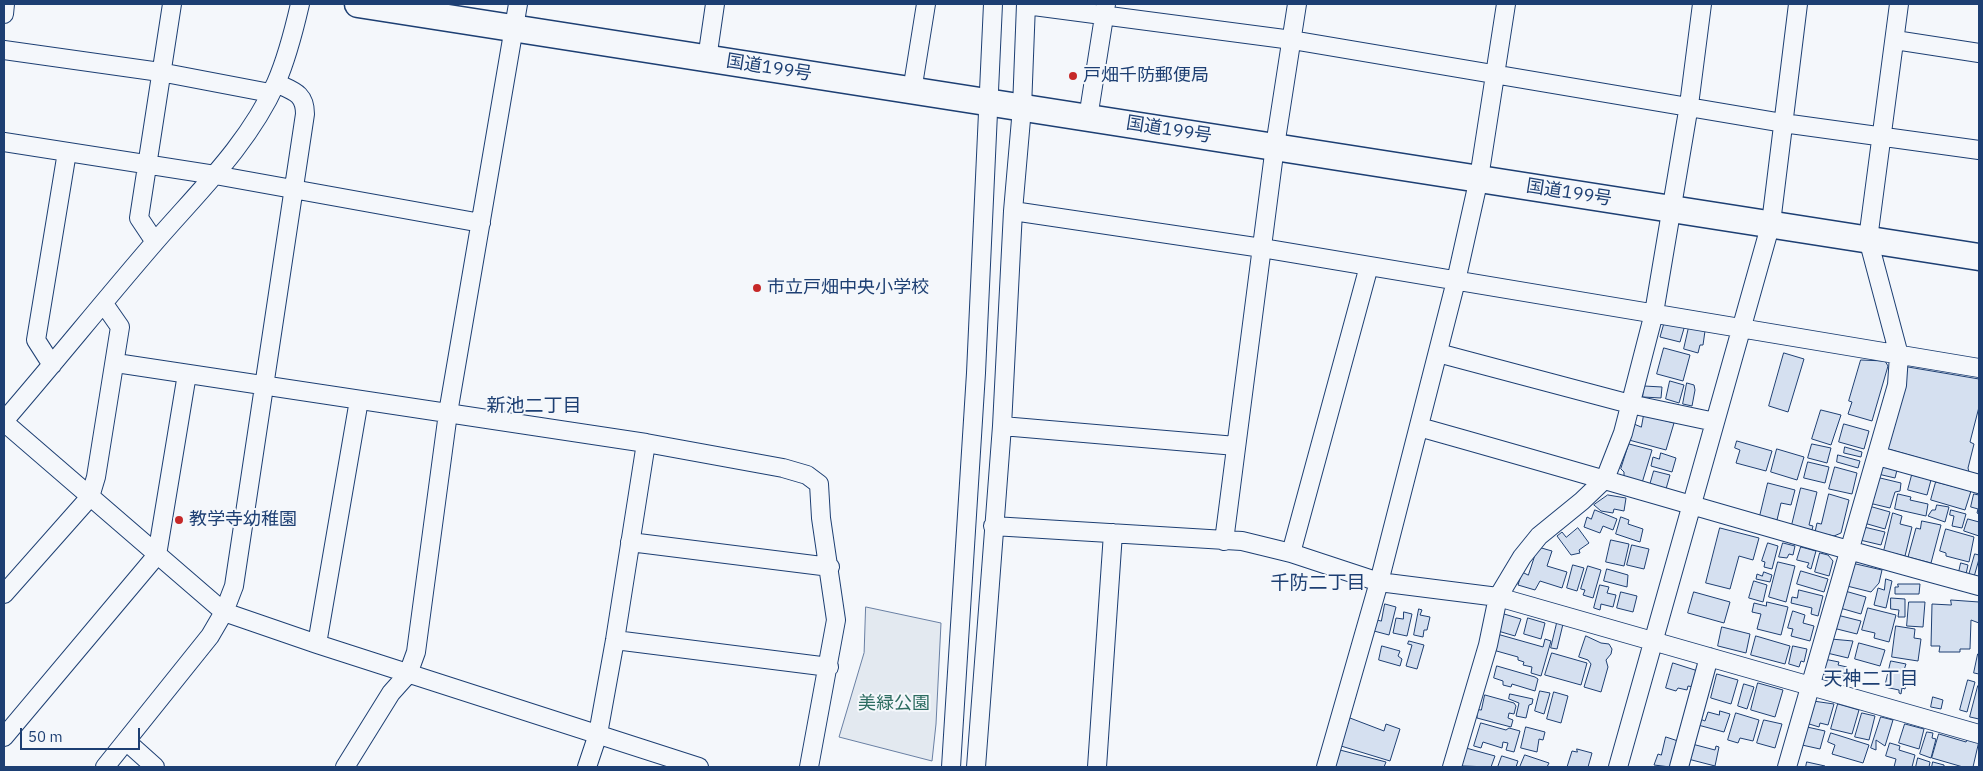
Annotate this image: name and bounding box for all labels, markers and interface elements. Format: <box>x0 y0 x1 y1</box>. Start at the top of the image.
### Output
street label: 国道199号 <box>725 51 813 85</box>
place label: 戸畑千防郵便局 <box>1083 65 1209 87</box>
marker: 戸畑千防郵便局 <box>1067 70 1079 82</box>
street label: 国道199号 <box>1125 113 1213 147</box>
street label: 国道199号 <box>1525 176 1613 210</box>
place label: 市立戸畑中央小学校 <box>767 277 929 299</box>
marker: 市立戸畑中央小学校 <box>751 282 763 294</box>
district label: 新池二丁目 <box>487 396 581 418</box>
place label: 教学寺幼稚園 <box>189 509 297 531</box>
marker: 教学寺幼稚園 <box>173 514 185 526</box>
district label: 千防二丁目 <box>1271 573 1365 595</box>
district label: 天神二丁目 <box>1824 669 1918 691</box>
park label: 美緑公園 <box>858 693 930 715</box>
scale bar <box>22 718 142 750</box>
text: 50 m <box>28 727 63 746</box>

